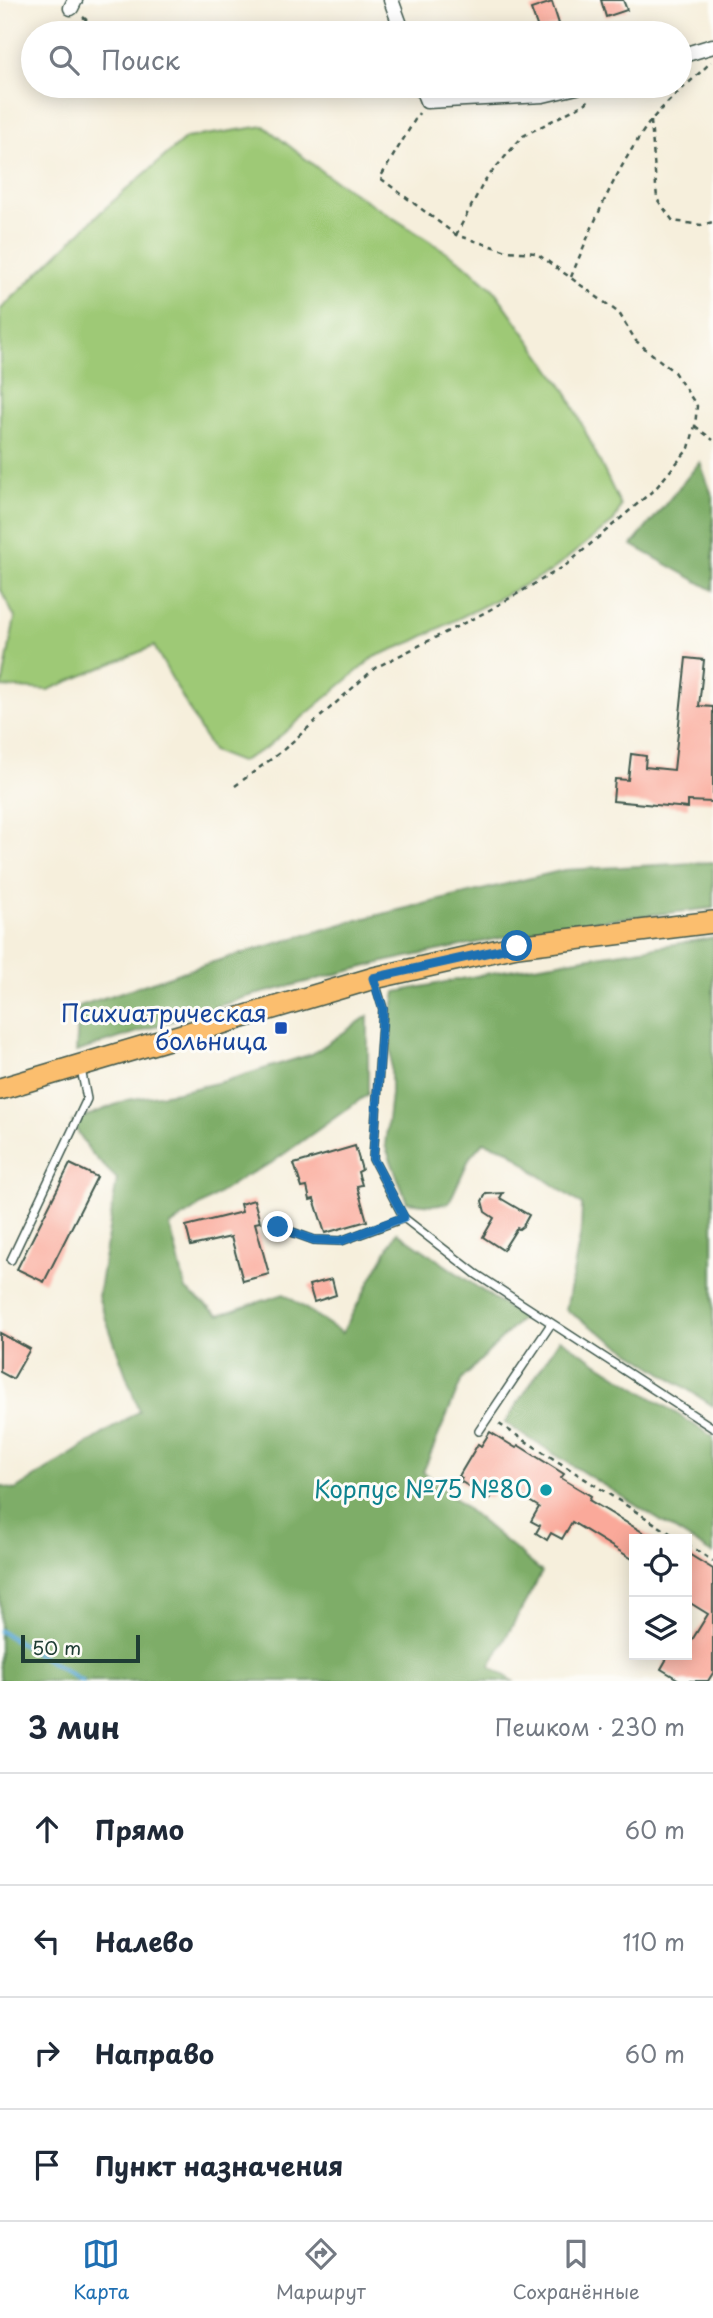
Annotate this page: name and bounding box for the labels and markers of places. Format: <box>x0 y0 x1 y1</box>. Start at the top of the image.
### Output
place label: Психиатрическая больница <box>61 994 267 1058</box>
marker: Психиатрическая больница <box>273 1020 289 1036</box>
place label: Корпус №75 №80 <box>314 1470 532 1506</box>
marker: Корпус №75 №80 <box>538 1482 554 1498</box>

